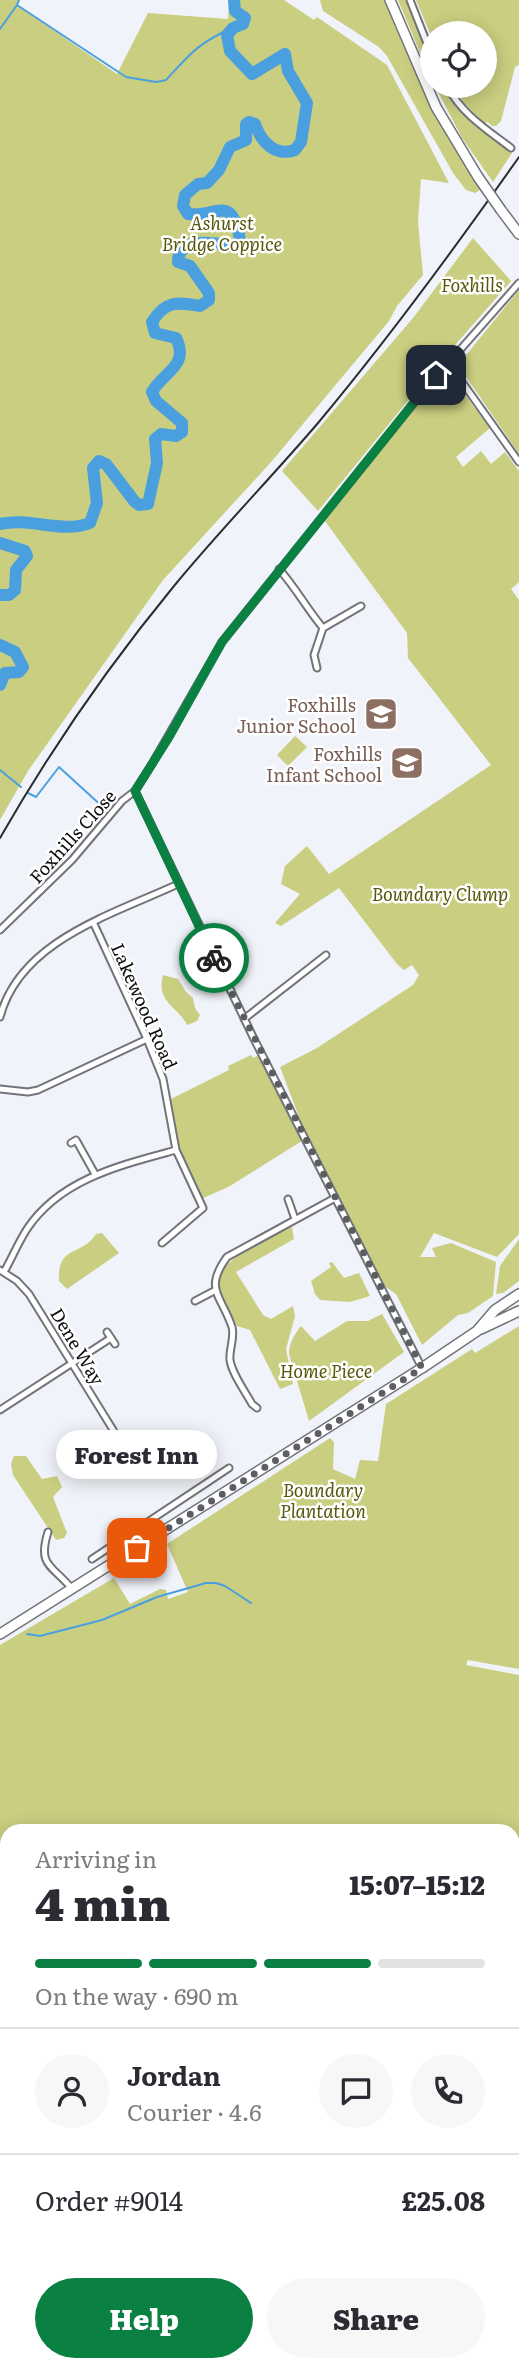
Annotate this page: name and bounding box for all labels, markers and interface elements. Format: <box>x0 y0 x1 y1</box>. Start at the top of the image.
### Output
map controls <box>420 21 497 98</box>
button: locate <box>420 21 497 98</box>
park label: Ashurst Bridge Coppice <box>162 209 282 257</box>
park label: Foxhills <box>441 271 503 298</box>
pin <box>406 345 466 405</box>
icon: home <box>417 356 455 394</box>
place label: Foxhills Junior School <box>236 691 356 739</box>
school or university icon: Foxhills Junior School <box>362 695 400 733</box>
place label: Foxhills Infant School <box>266 740 382 788</box>
school or university icon: Foxhills Infant School <box>388 744 426 782</box>
street label: Foxhills Close <box>22 783 122 889</box>
park label: Boundary Clump <box>372 880 508 907</box>
courier <box>179 923 249 993</box>
street label: Lakewood Road <box>105 939 185 1073</box>
icon: bike <box>195 939 233 977</box>
street label: Dene Way <box>44 1302 112 1390</box>
park label: Home Piece <box>280 1357 372 1384</box>
callout: Forest Inn <box>57 1429 218 1478</box>
text: Forest Inn <box>74 1437 199 1471</box>
park label: Boundary Plantation <box>280 1476 366 1524</box>
pin <box>107 1518 167 1578</box>
icon: bag <box>118 1529 156 1567</box>
text: Arriving in <box>35 1841 157 1875</box>
text: 15:07–15:12 <box>349 1864 485 1903</box>
text: 4 min <box>35 1867 170 1935</box>
text: On the way · 690 m <box>35 1978 239 2012</box>
button: person <box>35 2054 109 2128</box>
button: chat <box>319 2054 393 2128</box>
button: phone <box>411 2054 485 2128</box>
text: Jordan <box>127 2055 221 2094</box>
text: Courier · 4.6 <box>127 2094 262 2128</box>
text: Order #9014 <box>35 2180 183 2219</box>
text: £25.08 <box>401 2180 485 2219</box>
button: Help <box>35 2278 253 2358</box>
button: Share <box>267 2278 485 2358</box>

